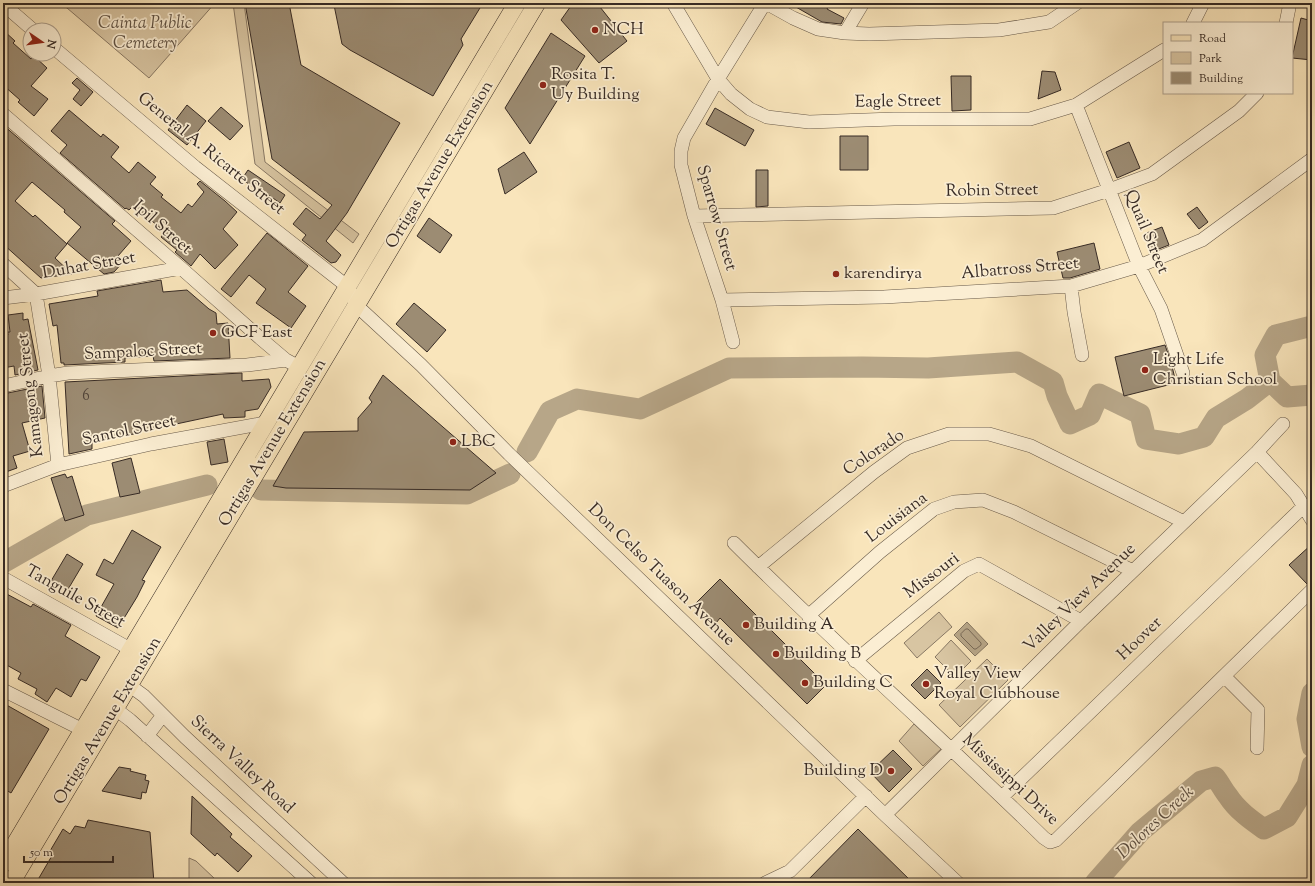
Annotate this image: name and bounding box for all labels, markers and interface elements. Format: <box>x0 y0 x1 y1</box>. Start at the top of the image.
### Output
park label: Cainta Public Cemetery <box>98 12 192 56</box>
place label: NCH <box>603 18 644 42</box>
north arrow <box>22 22 62 62</box>
legend <box>1163 22 1293 94</box>
marker: NCH <box>590 25 600 35</box>
text: Road <box>1199 30 1226 48</box>
text: N <box>42 37 60 50</box>
text: Park <box>1199 50 1222 68</box>
place label: Rosita T. Uy Building <box>551 63 639 107</box>
text: Building <box>1199 70 1243 88</box>
street label: Ortigas Avenue Extension <box>380 76 500 254</box>
marker: Rosita T. Uy Building <box>538 80 548 90</box>
street label: General A. Ricarte Street <box>132 87 290 221</box>
street label: Eagle Street <box>855 89 941 115</box>
street label: Sparrow Street <box>689 162 743 274</box>
street label: Robin Street <box>946 178 1039 204</box>
street label: Quail Street <box>1118 186 1175 278</box>
street label: Ipil Street <box>127 195 197 261</box>
street label: Duhat Street <box>41 246 138 286</box>
street label: Albatross Street <box>960 252 1080 286</box>
place label: karendirya <box>844 262 922 286</box>
marker: karendirya <box>831 269 841 279</box>
place label: GCF East <box>221 321 292 345</box>
marker: GCF East <box>208 328 218 338</box>
street label: Kamagong Street <box>11 331 51 459</box>
street label: Sampaloc Street <box>83 337 203 367</box>
place label: Light Life Christian School <box>1153 348 1278 392</box>
street label: Ortigas Avenue Extension <box>213 354 333 532</box>
marker: Light Life Christian School <box>1140 365 1150 375</box>
house number: 6 <box>82 386 90 407</box>
street label: Santol Street <box>80 409 178 453</box>
street label: Colorado <box>839 424 909 482</box>
place label: LBC <box>461 430 496 454</box>
marker: LBC <box>448 437 458 447</box>
street label: Louisiana <box>861 487 933 549</box>
street label: Don Celso Tuason Avenue <box>582 498 740 652</box>
street label: Valley View Avenue <box>1018 538 1142 658</box>
street label: Missouri <box>899 547 965 605</box>
street label: Tanguile Street <box>21 560 130 635</box>
street label: Hoover <box>1112 611 1168 666</box>
place label: Building A <box>754 613 834 637</box>
marker: Building A <box>741 620 751 630</box>
street label: Ortigas Avenue Extension <box>48 632 168 810</box>
place label: Building B <box>784 642 861 666</box>
marker: Building B <box>771 649 781 659</box>
place label: Valley View Royal Clubhouse <box>934 662 1060 706</box>
place label: Building C <box>813 671 893 695</box>
marker: Building C <box>800 678 810 688</box>
marker: Valley View Royal Clubhouse <box>921 679 931 689</box>
street label: Sierra Valley Road <box>185 710 300 820</box>
street label: Mississippi Drive <box>956 729 1064 831</box>
place label: Building D <box>803 759 883 783</box>
marker: Building D <box>886 766 896 776</box>
water label: Dolores Creek <box>1111 780 1201 866</box>
scale bar <box>24 838 113 864</box>
text: 50 m <box>29 844 53 862</box>

